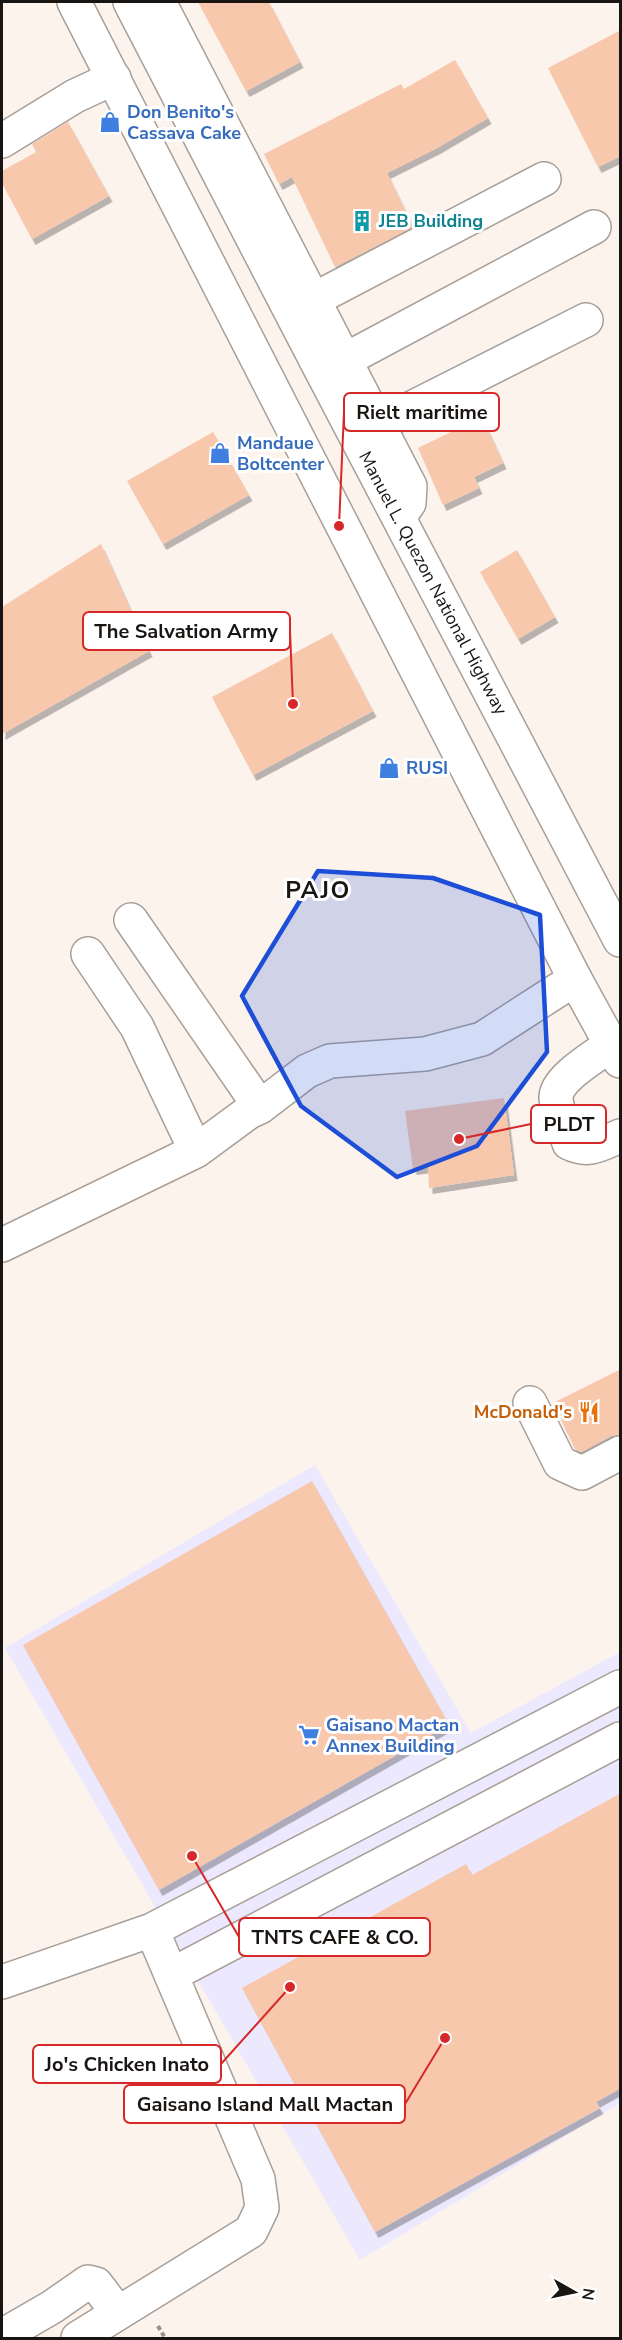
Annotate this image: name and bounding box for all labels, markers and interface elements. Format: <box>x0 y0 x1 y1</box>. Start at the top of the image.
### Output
place label: Don Benito's Cassava Cake <box>127 100 241 145</box>
shop icon: Don Benito's Cassava Cake <box>98 110 122 134</box>
building icon: JEB Building <box>350 209 374 233</box>
place label: JEB Building <box>378 209 483 233</box>
callout: Rielt maritime <box>344 393 499 431</box>
text: Rielt maritime <box>356 399 488 426</box>
place label: Mandaue Boltcenter <box>237 431 324 476</box>
shop icon: Mandaue Boltcenter <box>208 441 232 465</box>
street label: Manuel L. Quezon National Highway <box>353 447 513 720</box>
callout: The Salvation Army <box>83 612 290 650</box>
text: The Salvation Army <box>94 618 278 645</box>
shop icon: RUSI <box>377 756 401 780</box>
place label: RUSI <box>406 756 448 780</box>
district label: PAJO <box>285 874 351 906</box>
callout: PLDT <box>531 1105 606 1143</box>
text: PLDT <box>543 1111 595 1138</box>
place label: McDonald's <box>474 1400 572 1424</box>
restaurant icon: McDonald's <box>577 1400 601 1424</box>
place label: Gaisano Mactan Annex Building <box>326 1713 459 1758</box>
supermarket icon: Gaisano Mactan Annex Building <box>297 1723 321 1747</box>
callout: TNTS CAFE & CO. <box>239 1918 430 1956</box>
text: TNTS CAFE & CO. <box>251 1924 419 1951</box>
callout: Jo's Chicken Inato <box>33 2045 221 2083</box>
text: Jo's Chicken Inato <box>44 2051 209 2078</box>
callout: Gaisano Island Mall Mactan <box>124 2085 405 2123</box>
text: Gaisano Island Mall Mactan <box>137 2091 393 2118</box>
north arrow <box>544 2262 604 2322</box>
text: N <box>576 2287 600 2302</box>

